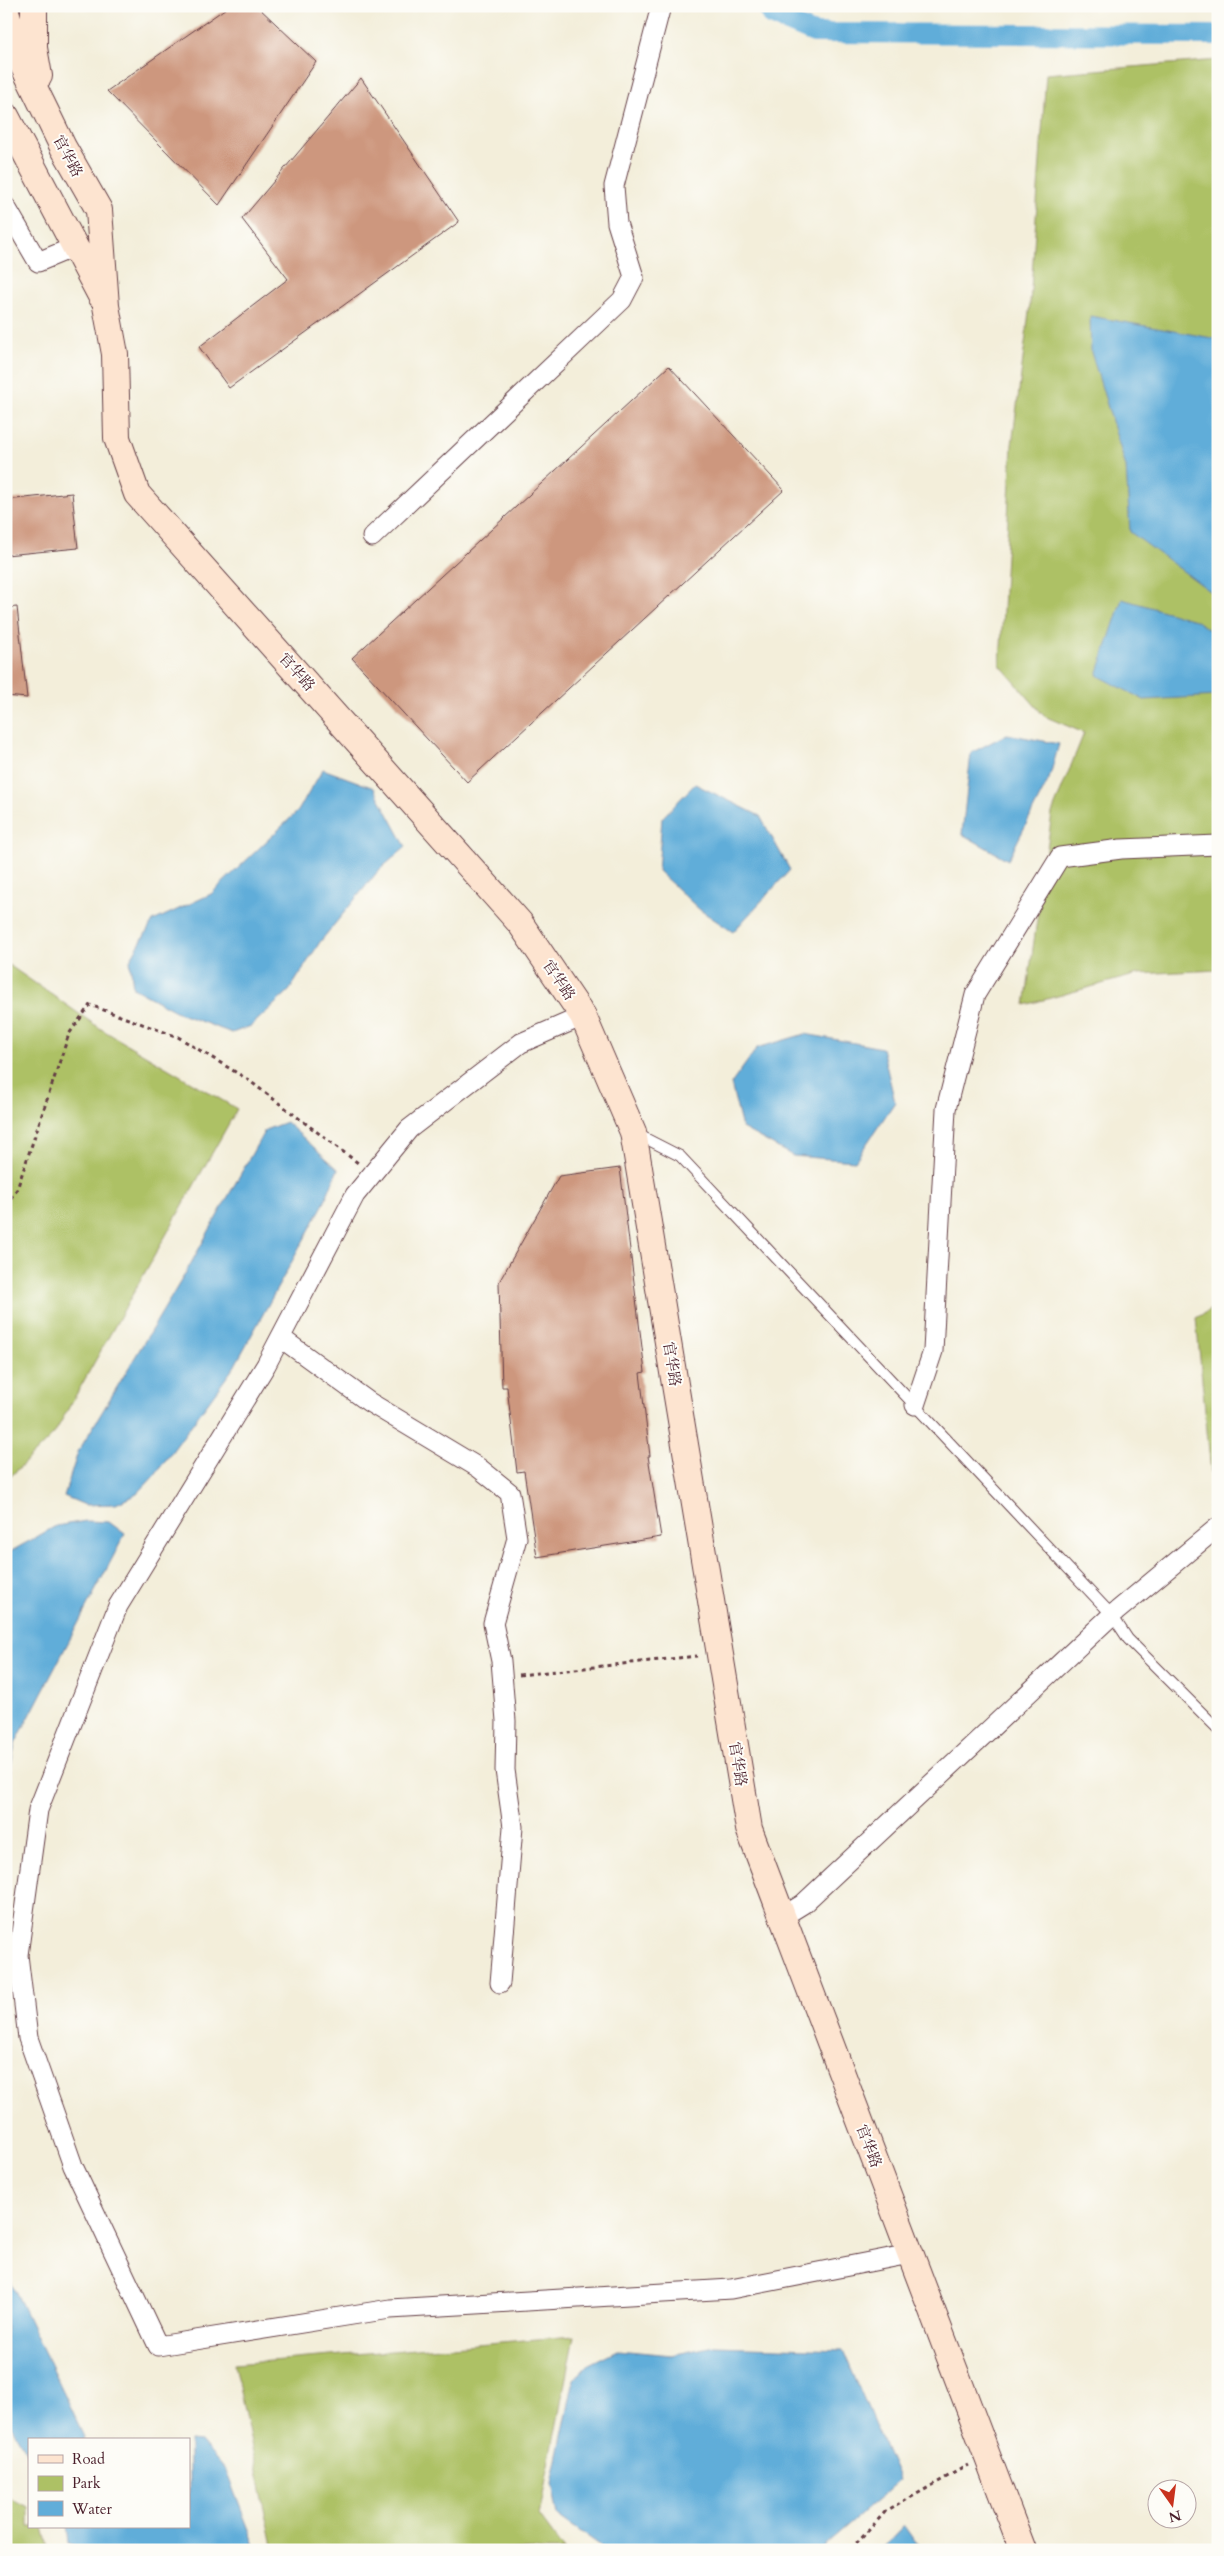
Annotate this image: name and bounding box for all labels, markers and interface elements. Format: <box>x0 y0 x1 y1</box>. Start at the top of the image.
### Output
street label: 官华路 <box>49 131 87 181</box>
street label: 官华路 <box>275 649 319 695</box>
street label: 官华路 <box>538 956 580 1004</box>
street label: 官华路 <box>659 1340 685 1388</box>
street label: 官华路 <box>725 1740 751 1788</box>
street label: 官华路 <box>852 2121 886 2171</box>
legend <box>28 2438 190 2528</box>
text: Road <box>72 2449 105 2469</box>
text: Park <box>72 2473 101 2493</box>
north arrow <box>1146 2478 1196 2528</box>
text: Water <box>71 2499 113 2519</box>
text: N <box>1167 2505 1183 2527</box>

